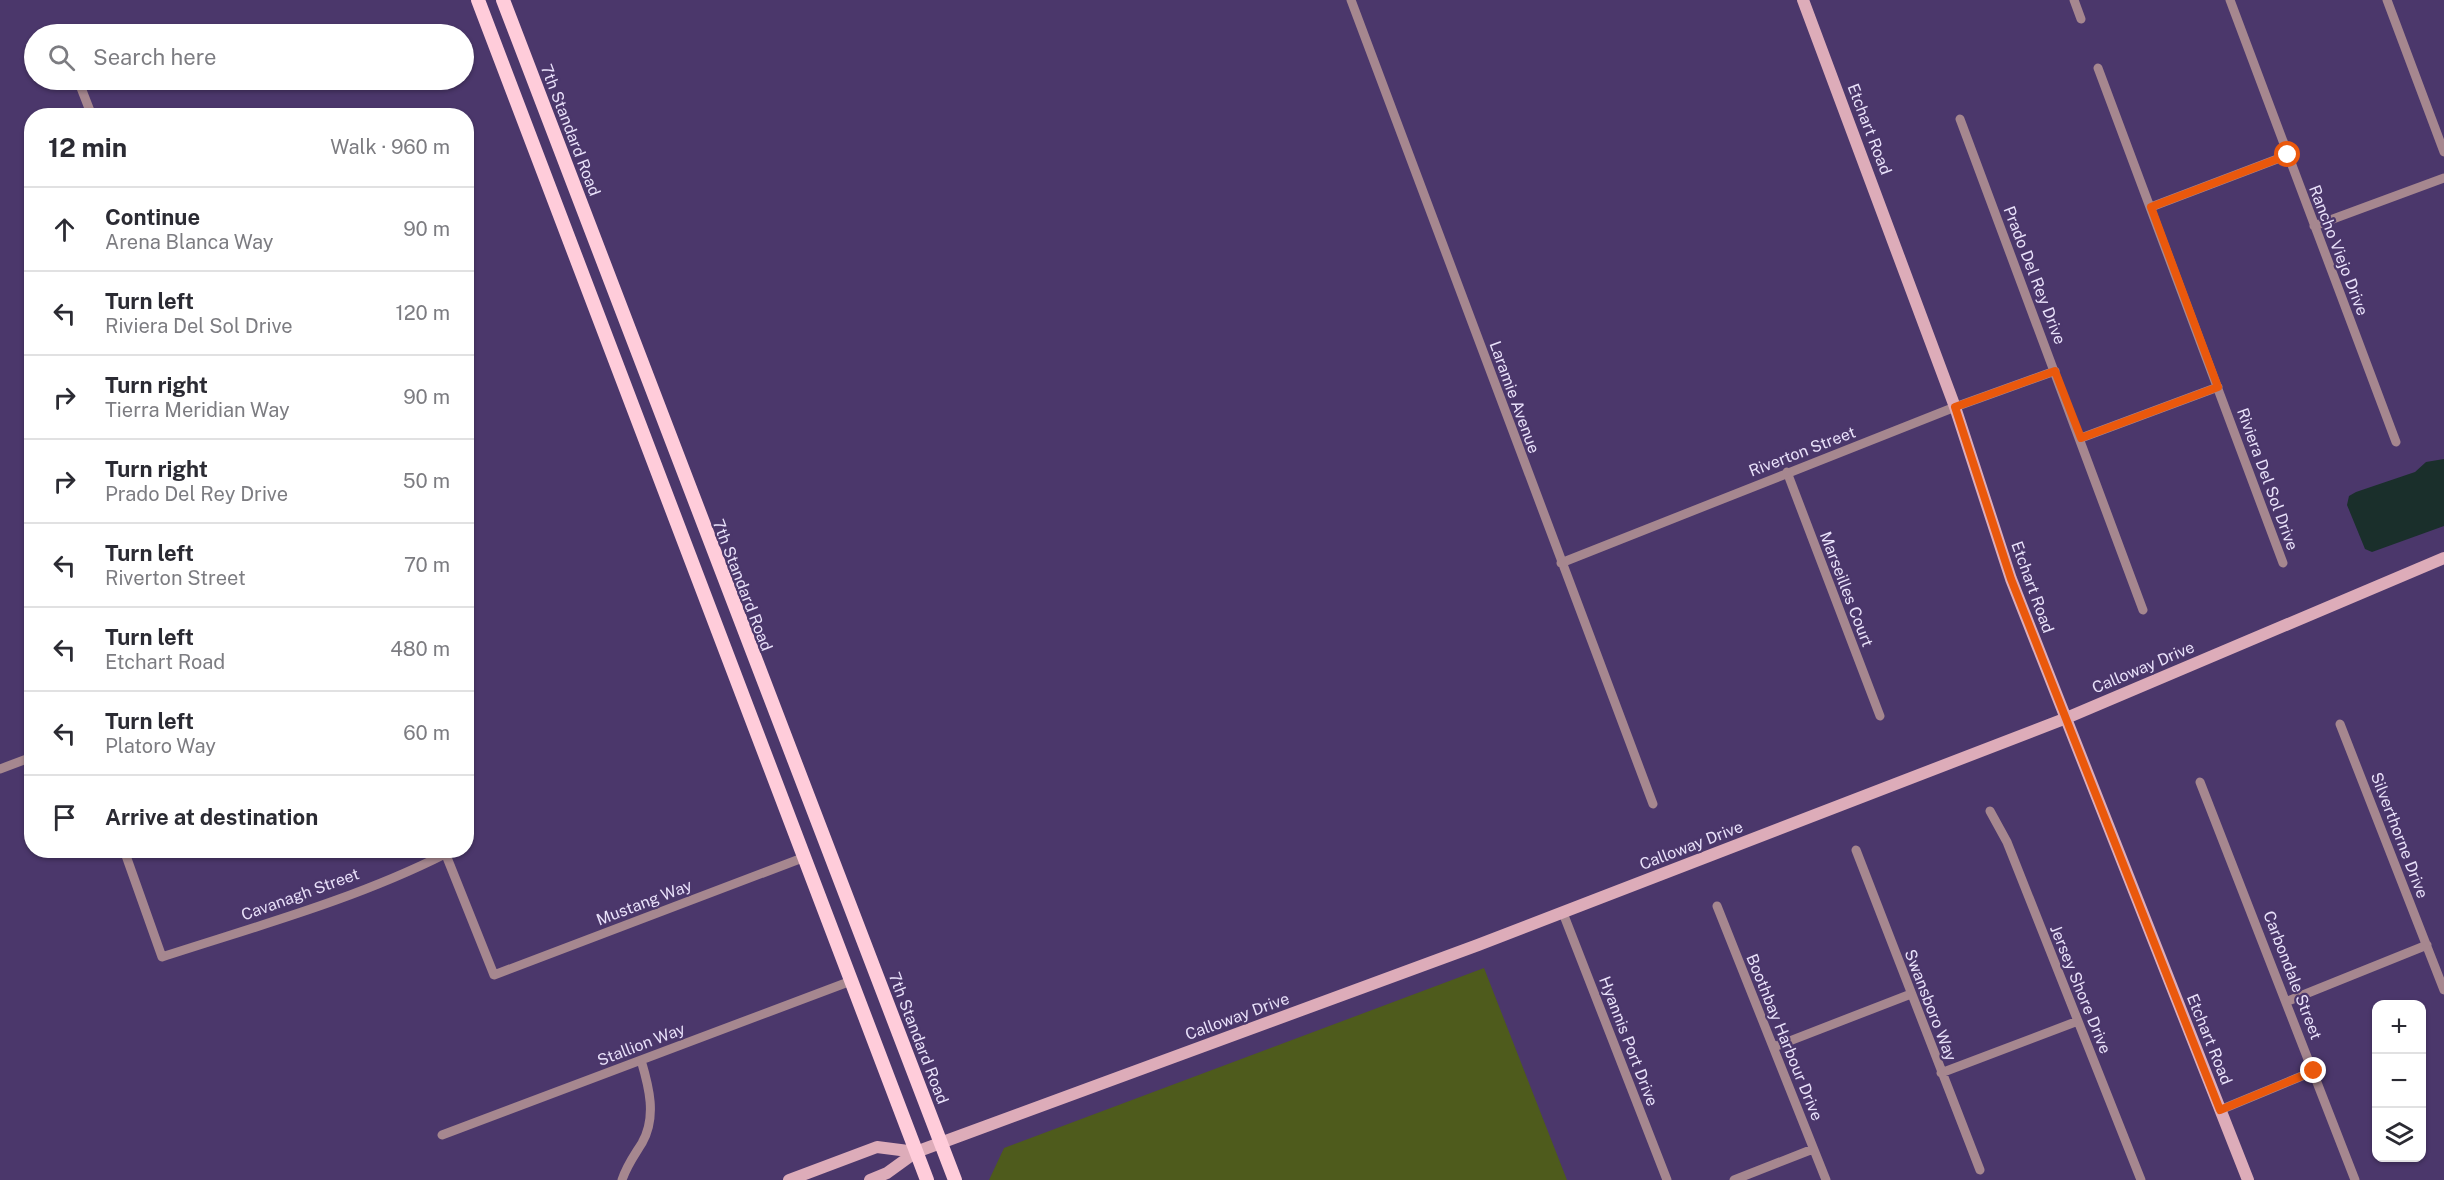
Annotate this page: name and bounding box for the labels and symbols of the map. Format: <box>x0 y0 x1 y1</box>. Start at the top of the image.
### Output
street label: 7th Standard Road <box>537 62 604 199</box>
street label: Etchart Road <box>1843 81 1896 177</box>
route start <box>2274 141 2300 167</box>
street label: Rancho Viejo Drive <box>2305 182 2372 318</box>
street label: Prado Del Rey Drive <box>1999 203 2070 347</box>
street label: Laramie Avenue <box>1485 338 1544 456</box>
street label: Riviera Del Sol Drive <box>2233 405 2302 553</box>
street label: Riverton Street <box>1746 422 1858 481</box>
street label: 7th Standard Road <box>709 517 776 654</box>
street label: Marseilles Court <box>1816 529 1877 650</box>
street label: Etchart Road <box>2007 539 2058 636</box>
street label: Calloway Drive <box>2089 637 2197 698</box>
street label: Silverthorne Drive <box>2367 769 2432 901</box>
street label: Calloway Drive <box>1637 817 1746 874</box>
street label: Cavanagh Street <box>239 864 362 925</box>
street label: Mustang Way <box>594 875 695 929</box>
street label: Carbondale Street <box>2259 908 2326 1042</box>
street label: Jersey Shore Drive <box>2046 922 2115 1056</box>
street label: Swansboro Way <box>1901 947 1961 1064</box>
street label: Boothbay Harbour Drive <box>1742 951 1827 1123</box>
street label: 7th Standard Road <box>885 970 952 1107</box>
street label: Hyannis Port Drive <box>1595 974 1662 1109</box>
street label: Calloway Drive <box>1183 989 1292 1044</box>
street label: Etchart Road <box>2183 991 2236 1087</box>
street label: Stallion Way <box>595 1019 688 1070</box>
route end <box>2300 1057 2326 1083</box>

